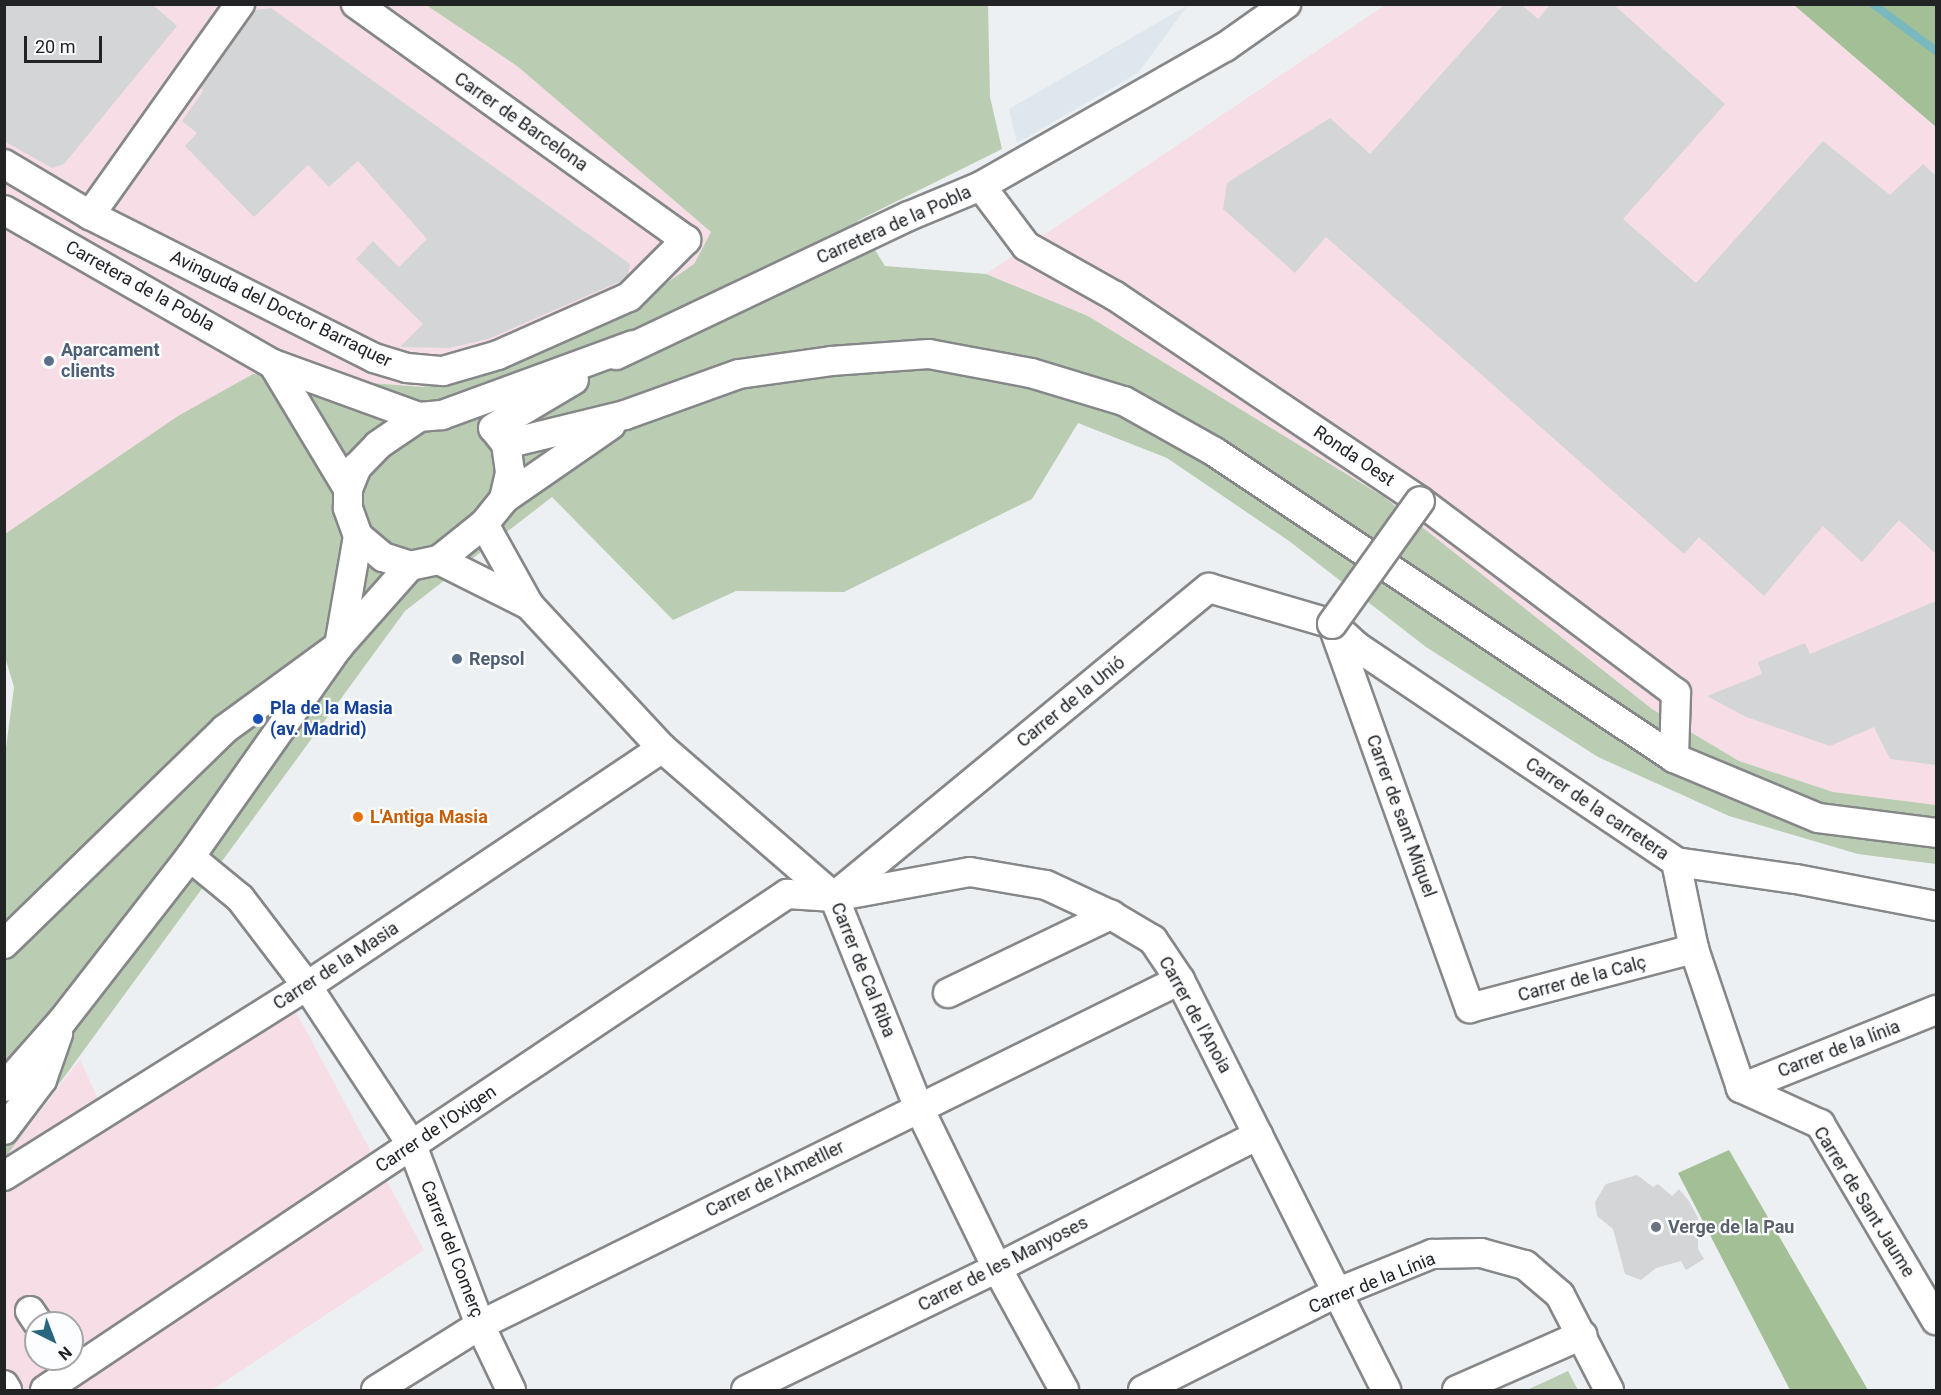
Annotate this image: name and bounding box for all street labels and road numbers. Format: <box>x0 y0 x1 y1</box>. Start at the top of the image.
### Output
street label: Carrer de Barcelona <box>450 68 592 176</box>
street label: Carretera de la Pobla <box>813 181 975 269</box>
street label: Carretera de la Pobla <box>62 236 218 336</box>
street label: Avinguda del Doctor Barraquer <box>167 246 395 372</box>
street label: Ronda Oest <box>1309 421 1399 491</box>
street label: Carrer de la Unió <box>1013 652 1129 752</box>
street label: Carrer de sant Miquel <box>1362 732 1440 900</box>
street label: Carrer de la carretera <box>1521 753 1673 865</box>
street label: Carrer de Cal Riba <box>826 899 900 1041</box>
street label: Carrer de la Masia <box>269 917 403 1015</box>
street label: Carrer de la Calç <box>1516 952 1648 1006</box>
street label: Carrer de l'Anoia <box>1154 953 1236 1077</box>
street label: Carrer de la línia <box>1775 1016 1903 1082</box>
street label: Carrer de l'Oxigen <box>372 1081 500 1177</box>
street label: Carrer de Sant Jaume <box>1809 1123 1919 1281</box>
street label: Carrer de l'Ametller <box>702 1136 848 1222</box>
street label: Carrer del Comerç <box>416 1178 488 1320</box>
street label: Carrer de les Manyoses <box>914 1212 1092 1316</box>
street label: Carrer de la Línia <box>1306 1248 1438 1318</box>

